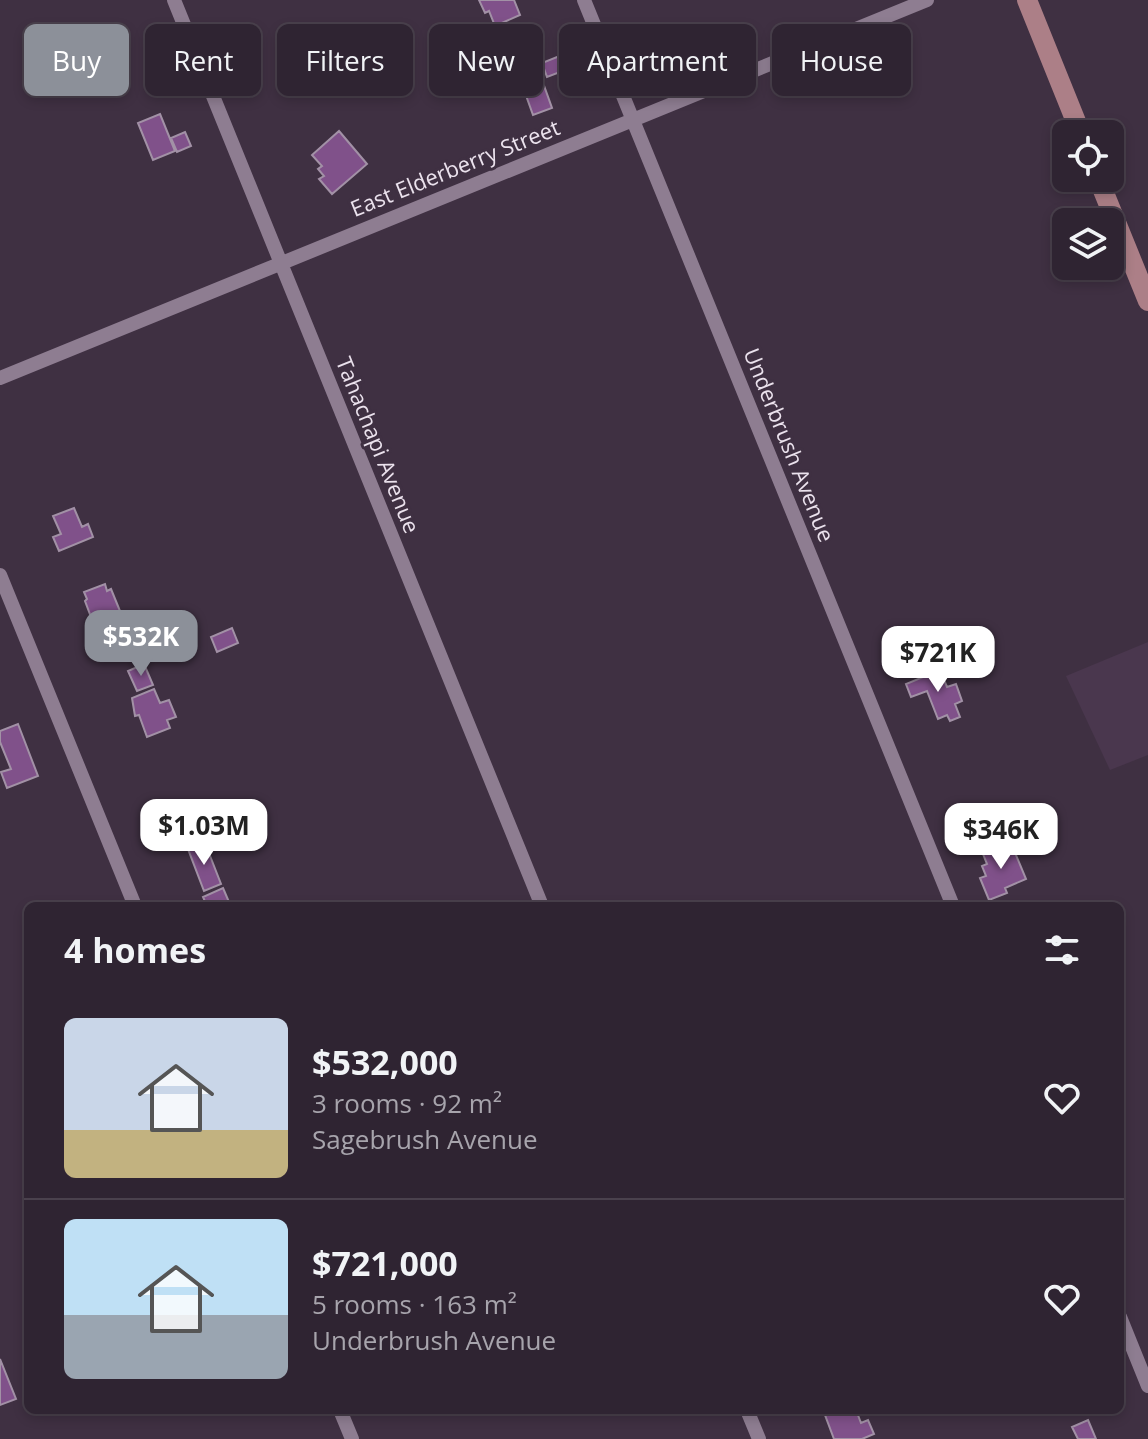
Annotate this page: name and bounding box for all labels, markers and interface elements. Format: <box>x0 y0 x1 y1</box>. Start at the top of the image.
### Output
chip: Buy <box>24 24 129 96</box>
chip: Rent <box>145 24 261 96</box>
chip: Filters <box>277 24 413 96</box>
chip: New <box>429 24 543 96</box>
chip: Apartment <box>559 24 756 96</box>
chip: House <box>772 24 911 96</box>
street label: East Elderberry Street <box>346 111 564 223</box>
map controls <box>1052 120 1124 280</box>
button: locate <box>1052 120 1124 192</box>
button: layers <box>1052 208 1124 280</box>
street label: Underbrush Avenue <box>737 343 843 546</box>
street label: Tahachapi Avenue <box>330 352 428 537</box>
pin: $532K <box>85 610 197 678</box>
text: $532K <box>103 618 179 654</box>
pin: $721K <box>882 626 994 694</box>
text: $721K <box>900 634 976 670</box>
pin: $1.03M <box>139 799 269 867</box>
pin: $346K <box>945 803 1057 871</box>
text: $1.03M <box>158 807 250 843</box>
text: $346K <box>963 811 1039 847</box>
text: 4 homes <box>64 927 206 973</box>
icon: filters <box>1040 928 1084 972</box>
text: $532,000 <box>312 1039 458 1085</box>
icon: home <box>128 1050 224 1146</box>
icon: heart <box>1040 1076 1084 1120</box>
text: 3 rooms · 92 m² <box>312 1085 502 1121</box>
text: Sagebrush Avenue <box>312 1121 538 1157</box>
text: $721,000 <box>312 1240 458 1286</box>
icon: home <box>128 1251 224 1347</box>
icon: heart <box>1040 1277 1084 1321</box>
text: 5 rooms · 163 m² <box>312 1286 517 1322</box>
text: Underbrush Avenue <box>312 1322 556 1358</box>

